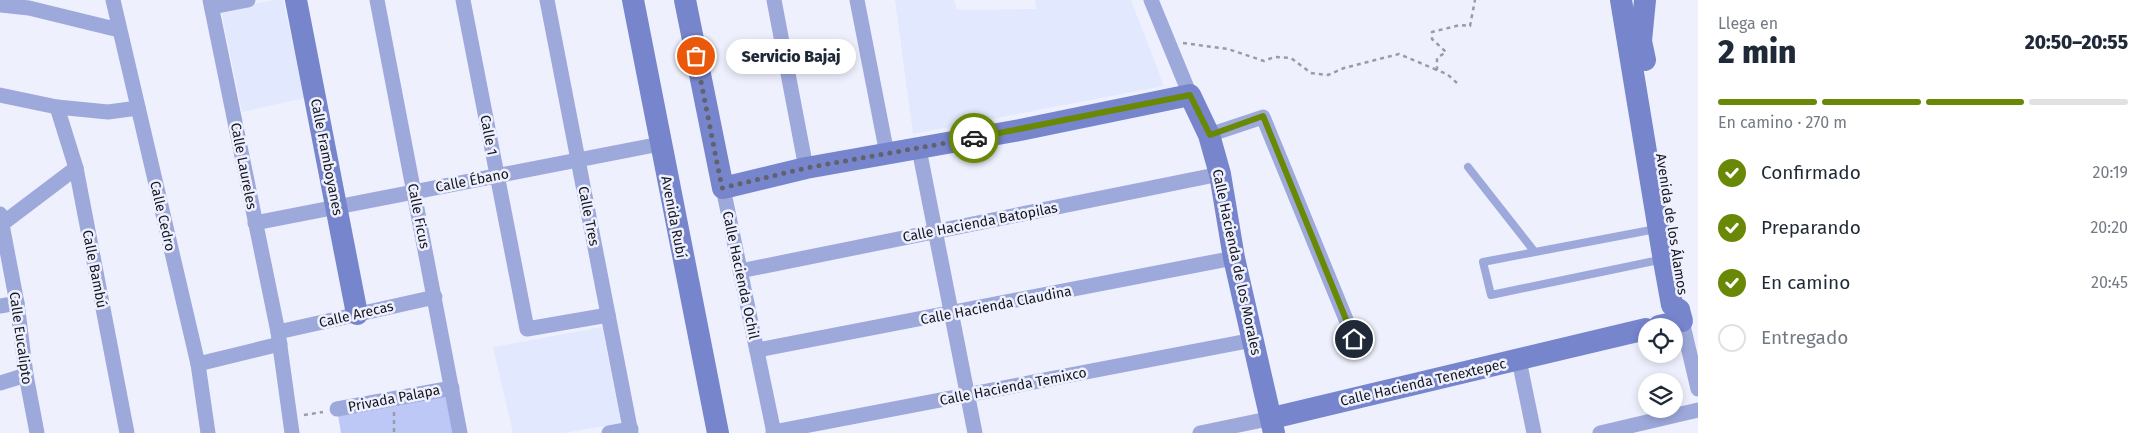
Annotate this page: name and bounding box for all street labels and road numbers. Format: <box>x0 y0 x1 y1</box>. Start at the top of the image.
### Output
street label: Calle Framboyanes <box>307 97 346 217</box>
street label: Calle 1 <box>476 113 501 157</box>
street label: Calle Laureles <box>227 121 260 211</box>
street label: Avenida de los Álamos <box>1652 152 1692 296</box>
street label: Calle Ébano <box>434 164 510 196</box>
street label: Calle Hacienda de los Morales <box>1208 168 1265 357</box>
street label: Avenida Rubí <box>657 175 690 260</box>
street label: Calle Cedro <box>146 179 179 253</box>
street label: Calle Ficus <box>404 182 433 251</box>
street label: Calle Tres <box>574 185 603 248</box>
street label: Calle Hacienda Batopilas <box>901 199 1059 246</box>
street label: Calle Hacienda Ochil <box>719 209 762 341</box>
street label: Calle Bambú <box>79 229 110 310</box>
street label: Calle Hacienda Claudina <box>919 282 1073 328</box>
street label: Calle Eucalipto <box>6 291 35 386</box>
street label: Calle Arecas <box>317 298 395 331</box>
street label: Calle Hacienda Tenextepec <box>1339 355 1508 410</box>
street label: Calle Hacienda Temixco <box>938 364 1088 409</box>
street label: Privada Palapa <box>347 381 442 416</box>

